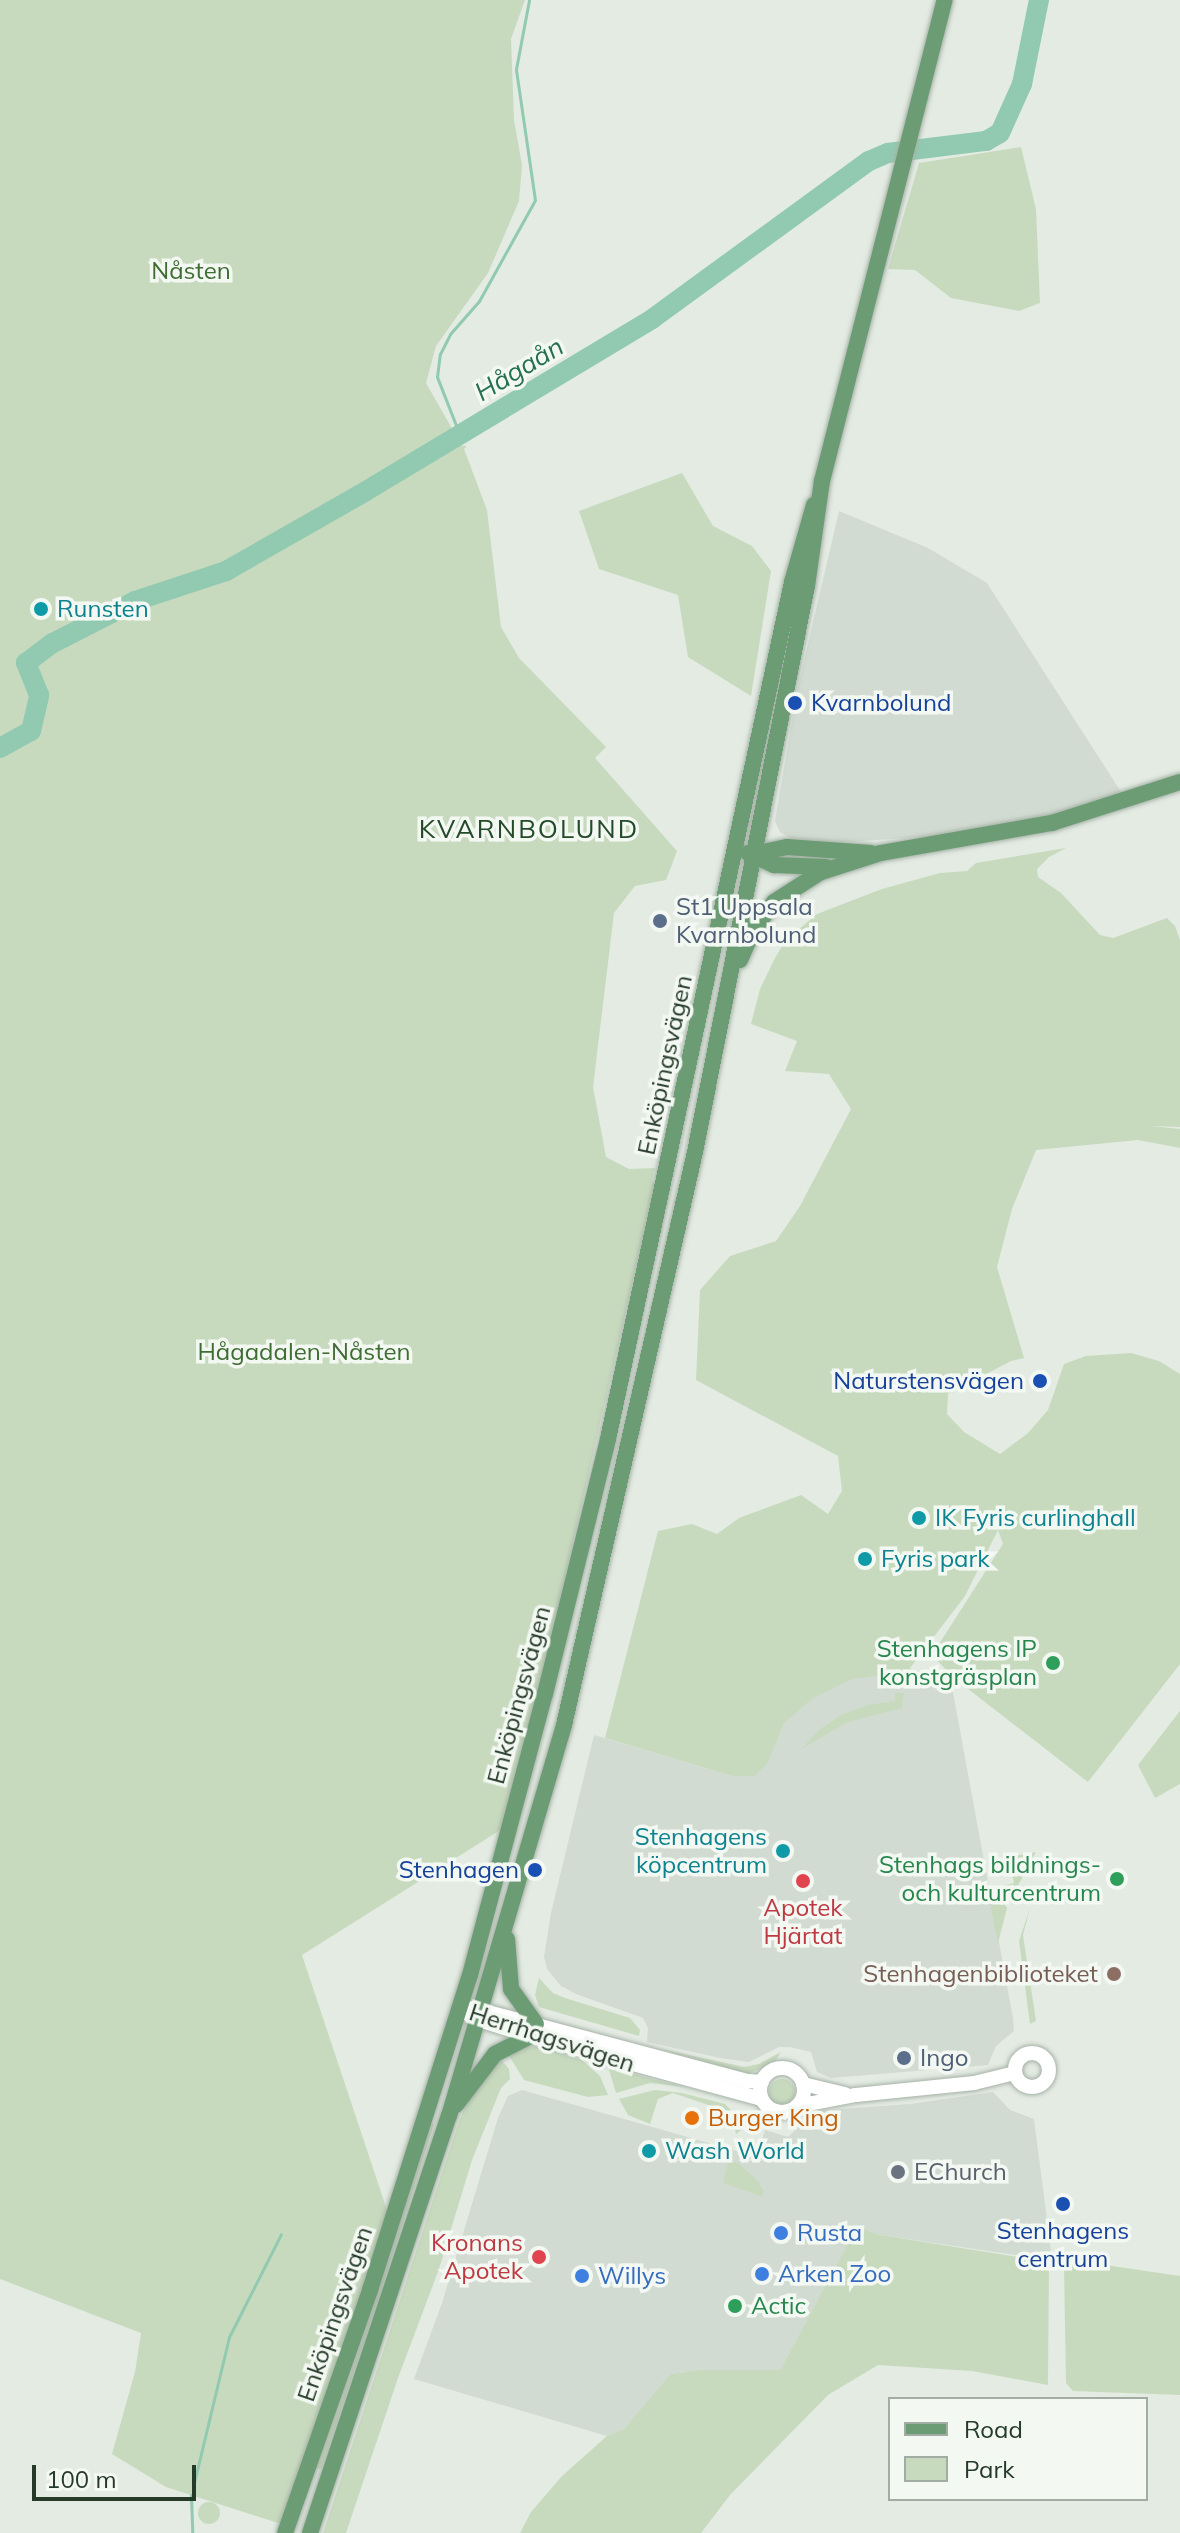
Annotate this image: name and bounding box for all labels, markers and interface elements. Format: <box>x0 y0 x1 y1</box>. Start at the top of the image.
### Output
park label: Nåsten <box>151 257 231 285</box>
water label: Hågaån <box>469 330 569 408</box>
place label: Runsten <box>57 595 149 623</box>
marker: Runsten <box>32 600 50 618</box>
place label: Kvarnbolund <box>811 689 951 717</box>
marker: Kvarnbolund <box>786 694 804 712</box>
district label: KVARNBOLUND <box>419 813 639 845</box>
place label: St1 Uppsala Kvarnbolund <box>676 893 816 949</box>
marker: St1 Uppsala Kvarnbolund <box>651 912 669 930</box>
street label: Enköpingsvägen <box>632 973 698 1157</box>
park label: Hågadalen-Nåsten <box>197 1338 411 1366</box>
place label: Naturstensvägen <box>833 1367 1024 1395</box>
marker: Naturstensvägen <box>1031 1372 1049 1390</box>
place label: IK Fyris curlinghall <box>935 1504 1136 1532</box>
marker: IK Fyris curlinghall <box>910 1509 928 1527</box>
place label: Fyris park <box>881 1545 990 1573</box>
marker: Fyris park <box>856 1550 874 1568</box>
street label: Enköpingsvägen <box>481 1603 557 1787</box>
place label: Stenhagens IP konstgräsplan <box>877 1635 1037 1691</box>
marker: Stenhagens IP konstgräsplan <box>1044 1654 1062 1672</box>
place label: Stenhagens köpcentrum <box>635 1823 767 1879</box>
marker: Stenhagens köpcentrum <box>774 1842 792 1860</box>
place label: Stenhags bildnings- och kulturcentrum <box>879 1851 1101 1907</box>
place label: Stenhagen <box>399 1856 519 1884</box>
marker: Stenhagen <box>526 1861 544 1879</box>
marker: Stenhags bildnings- och kulturcentrum <box>1108 1870 1126 1888</box>
marker: Apotek Hjärtat <box>794 1872 812 1890</box>
place label: Apotek Hjärtat <box>763 1894 843 1950</box>
place label: Stenhagenbiblioteket <box>863 1960 1098 1988</box>
marker: Stenhagenbiblioteket <box>1105 1965 1123 1983</box>
street label: Herrhagsvägen <box>466 1998 638 2078</box>
place label: Ingo <box>920 2044 968 2072</box>
marker: Ingo <box>895 2049 913 2067</box>
place label: Burger King <box>708 2104 839 2132</box>
marker: Burger King <box>683 2109 701 2127</box>
place label: Wash World <box>665 2137 805 2165</box>
marker: Wash World <box>640 2142 658 2160</box>
place label: EChurch <box>914 2158 1007 2186</box>
marker: EChurch <box>889 2163 907 2181</box>
marker: Stenhagens centrum <box>1054 2195 1072 2213</box>
place label: Stenhagens centrum <box>997 2217 1129 2273</box>
place label: Rusta <box>797 2219 862 2247</box>
street label: Enköpingsvägen <box>292 2223 378 2405</box>
marker: Rusta <box>772 2224 790 2242</box>
place label: Kronans Apotek <box>431 2229 523 2285</box>
marker: Kronans Apotek <box>530 2248 548 2266</box>
place label: Arken Zoo <box>778 2260 891 2288</box>
place label: Willys <box>598 2262 666 2290</box>
marker: Arken Zoo <box>753 2265 771 2283</box>
marker: Willys <box>573 2267 591 2285</box>
place label: Actic <box>751 2292 806 2320</box>
marker: Actic <box>726 2297 744 2315</box>
legend <box>888 2397 1148 2501</box>
text: Road <box>964 2414 1023 2444</box>
scale bar <box>36 2449 200 2499</box>
text: Park <box>964 2454 1015 2484</box>
text: 100 m <box>46 2464 117 2494</box>

